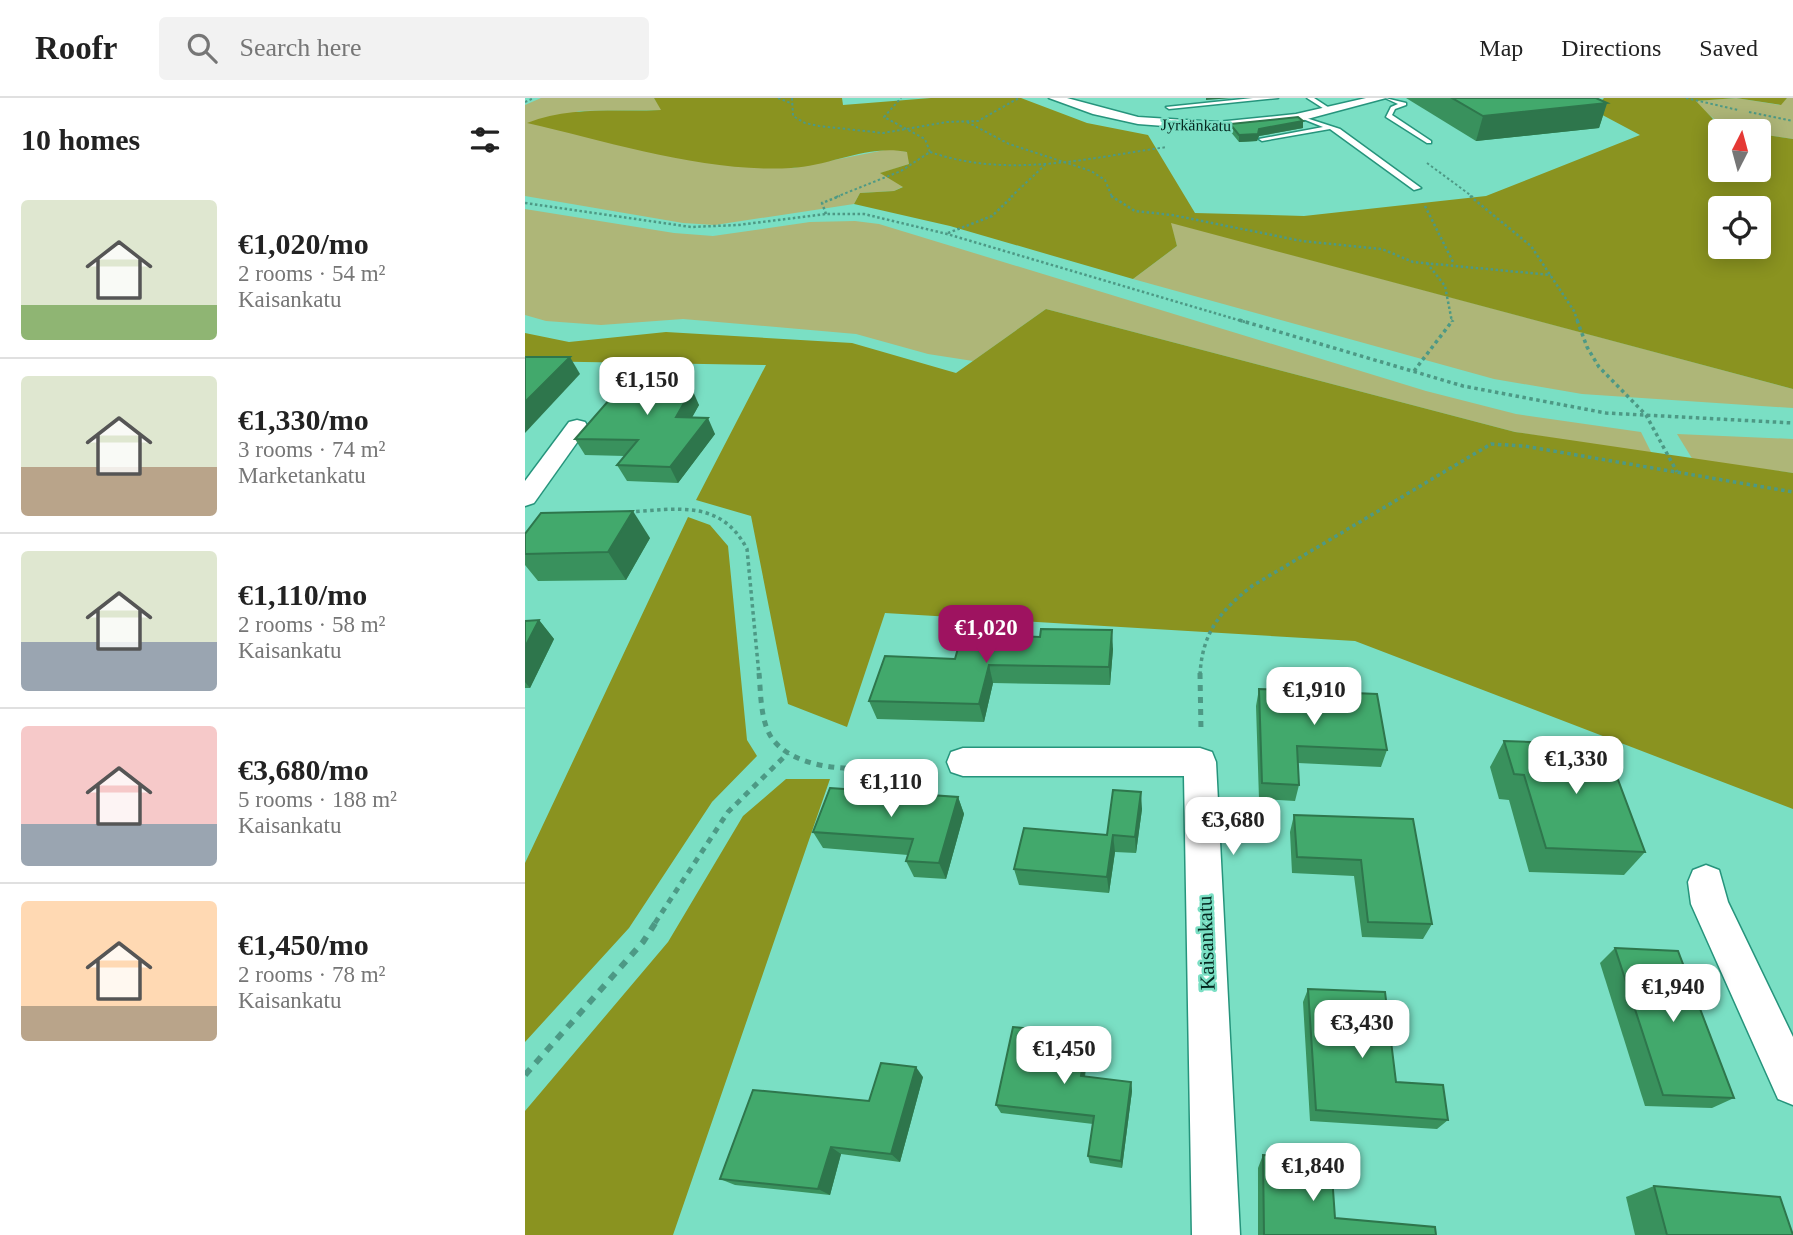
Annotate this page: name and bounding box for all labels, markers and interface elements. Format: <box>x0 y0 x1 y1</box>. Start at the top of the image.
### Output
search box <box>159 17 649 80</box>
icon: search <box>183 29 221 67</box>
text: Roofr <box>35 30 117 66</box>
text: Search here <box>239 33 361 62</box>
text: Map <box>1479 35 1523 61</box>
text: Directions <box>1561 35 1661 61</box>
text: Saved <box>1699 35 1758 61</box>
street label: Jyrkänkatu <box>1161 116 1231 135</box>
north arrow <box>1708 119 1771 182</box>
map controls <box>1708 119 1771 259</box>
icon: filters <box>466 121 504 159</box>
text: 10 homes <box>21 123 140 156</box>
button: locate <box>1708 196 1771 259</box>
text: €1,020/mo <box>238 227 369 260</box>
icon: home <box>77 228 161 312</box>
text: 2 rooms · 54 m² <box>238 261 385 286</box>
text: Kaisankatu <box>238 287 341 312</box>
pin: €1,150 <box>590 358 704 417</box>
text: €1,150 <box>615 367 679 392</box>
text: €1,330/mo <box>238 403 369 436</box>
icon: home <box>77 404 161 488</box>
text: 3 rooms · 74 m² <box>238 437 385 462</box>
text: Marketankatu <box>238 463 366 488</box>
text: €1,110/mo <box>238 578 367 611</box>
icon: home <box>77 579 161 663</box>
pin: €1,020 <box>929 606 1043 665</box>
text: 2 rooms · 58 m² <box>238 612 385 637</box>
text: €1,020 <box>954 615 1018 640</box>
text: Kaisankatu <box>238 638 341 663</box>
pin: €1,910 <box>1257 668 1371 727</box>
text: €1,910 <box>1282 677 1346 702</box>
pin: €1,330 <box>1519 736 1633 796</box>
text: €1,330 <box>1544 746 1608 771</box>
text: €3,680/mo <box>238 753 369 786</box>
icon: home <box>77 754 161 838</box>
pin: €1,110 <box>834 760 948 819</box>
text: €1,110 <box>860 769 922 794</box>
text: 5 rooms · 188 m² <box>238 787 397 812</box>
pin: €3,680 <box>1176 798 1290 857</box>
text: €3,680 <box>1201 807 1265 832</box>
text: Kaisankatu <box>238 813 341 838</box>
street label: Kaisankatu <box>1192 895 1220 991</box>
text: €1,450/mo <box>238 928 369 961</box>
icon: home <box>77 929 161 1013</box>
text: 2 rooms · 78 m² <box>238 962 385 987</box>
pin: €1,940 <box>1616 964 1730 1024</box>
text: €1,940 <box>1641 974 1705 999</box>
text: Kaisankatu <box>238 988 341 1013</box>
pin: €3,430 <box>1305 1000 1419 1060</box>
text: €3,430 <box>1330 1010 1394 1035</box>
pin: €1,450 <box>1007 1026 1121 1086</box>
text: €1,450 <box>1032 1036 1096 1061</box>
pin: €1,840 <box>1256 1144 1370 1203</box>
text: €1,840 <box>1281 1153 1345 1178</box>

